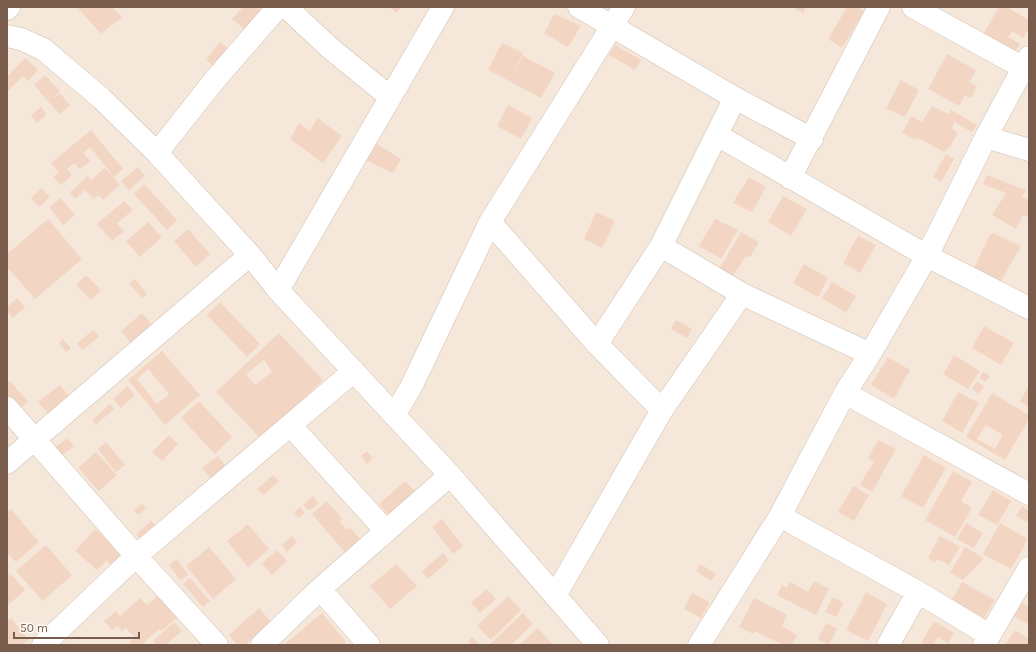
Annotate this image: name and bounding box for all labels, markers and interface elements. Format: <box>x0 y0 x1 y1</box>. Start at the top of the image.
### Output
scale bar <box>14 614 139 640</box>
text: 50 m <box>20 621 48 635</box>

